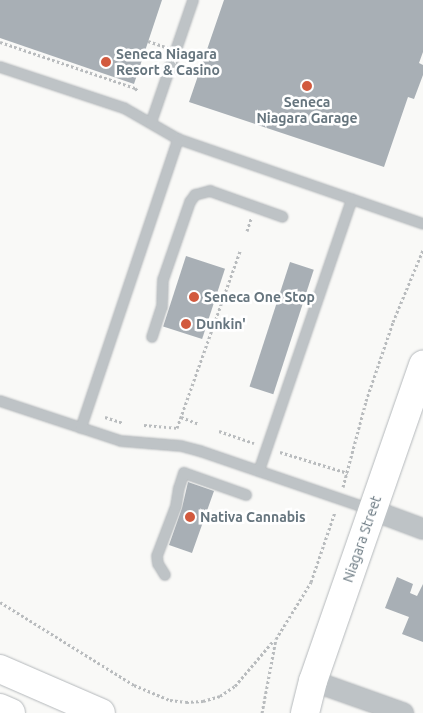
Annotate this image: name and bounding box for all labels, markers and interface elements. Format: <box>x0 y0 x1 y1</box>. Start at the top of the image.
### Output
place label: Seneca Niagara Resort & Casino <box>116 46 220 78</box>
marker: Seneca Niagara Resort & Casino <box>100 56 112 68</box>
marker: Seneca Niagara Garage <box>301 80 313 92</box>
place label: Seneca Niagara Garage <box>256 94 358 126</box>
place label: Seneca One Stop <box>204 289 315 305</box>
marker: Seneca One Stop <box>188 291 200 303</box>
place label: Dunkin' <box>196 316 246 332</box>
marker: Dunkin' <box>180 318 192 330</box>
street label: Niagara Street <box>339 493 385 585</box>
place label: Nativa Cannabis <box>200 509 306 525</box>
marker: Nativa Cannabis <box>184 511 196 523</box>

